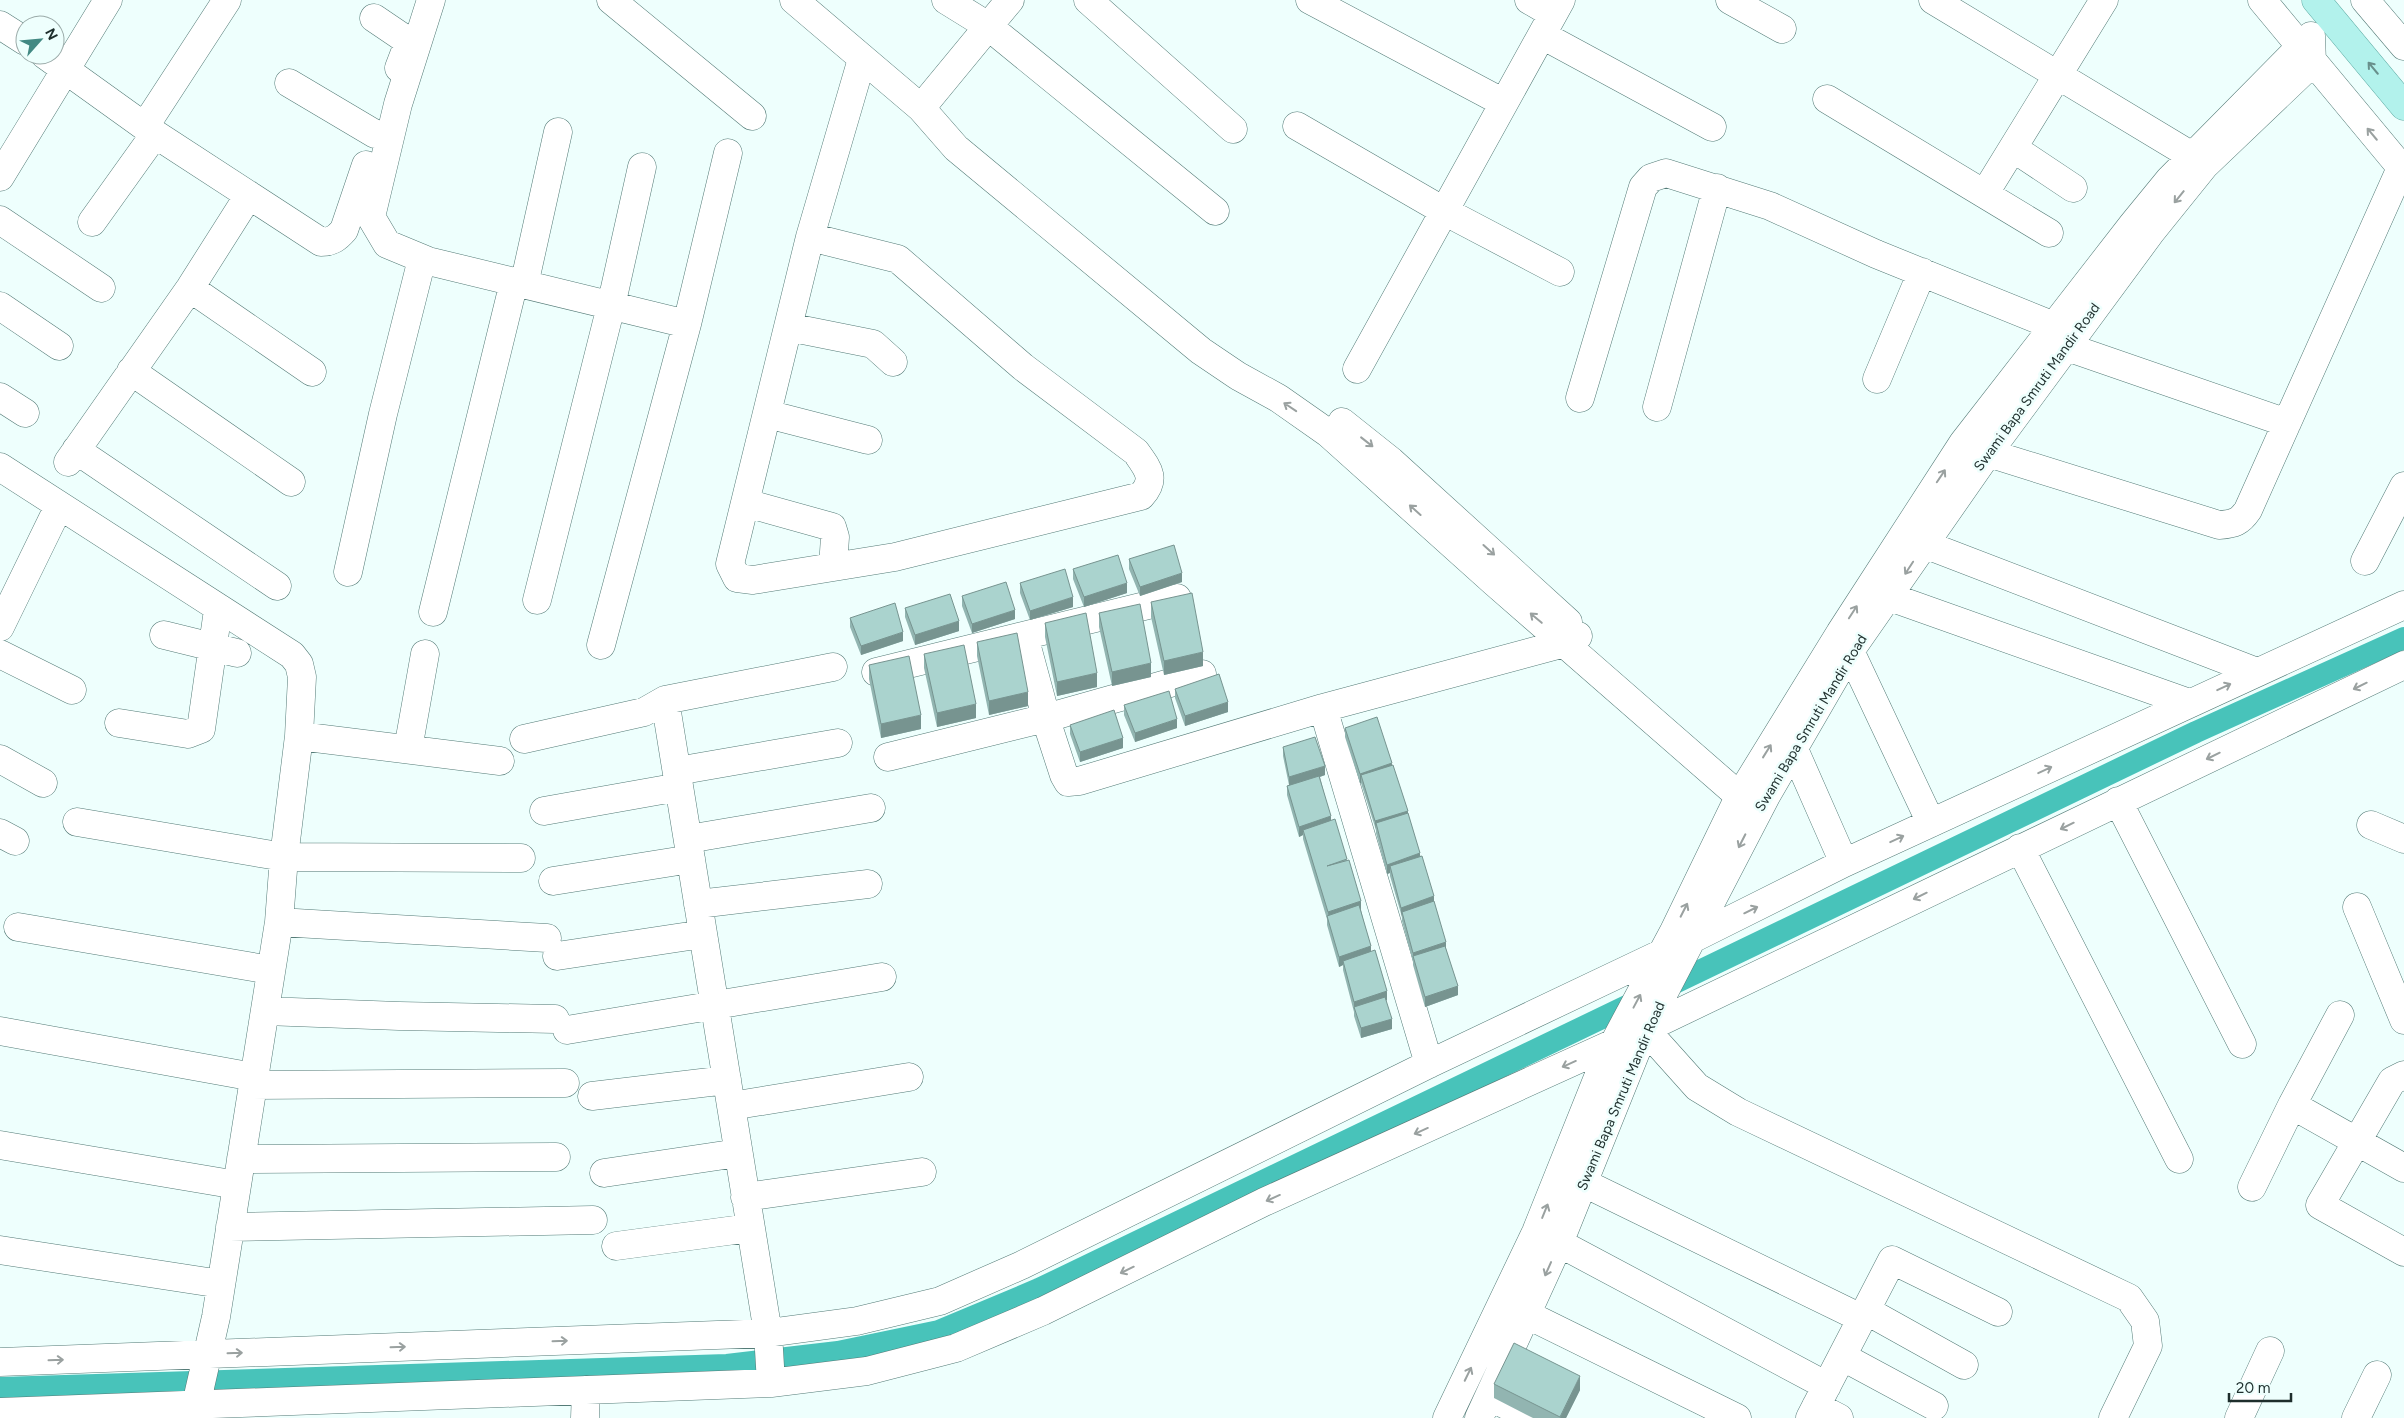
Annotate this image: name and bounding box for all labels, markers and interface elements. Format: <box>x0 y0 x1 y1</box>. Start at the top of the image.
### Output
north arrow <box>15 15 65 65</box>
text: N <box>41 26 61 43</box>
one-way arrow <box>2367 62 2378 75</box>
one-way arrow <box>2367 128 2378 141</box>
one-way arrow <box>2174 190 2185 203</box>
street label: Swami Bapa Smruti Mandir Road <box>1970 300 2104 474</box>
one-way arrow <box>1284 402 1298 412</box>
one-way arrow <box>1361 437 1374 448</box>
one-way arrow <box>1936 469 1946 483</box>
one-way arrow <box>1409 504 1422 516</box>
one-way arrow <box>1482 544 1495 556</box>
one-way arrow <box>1903 561 1913 575</box>
one-way arrow <box>1848 606 1858 620</box>
one-way arrow <box>1530 613 1543 624</box>
street label: Swami Bapa Smruti Mandir Road <box>1751 631 1871 815</box>
one-way arrow <box>2216 681 2231 691</box>
one-way arrow <box>2353 681 2368 691</box>
one-way arrow <box>1763 744 1773 758</box>
one-way arrow <box>2206 751 2221 761</box>
one-way arrow <box>2037 765 2052 774</box>
one-way arrow <box>2060 822 2075 831</box>
one-way arrow <box>1889 833 1904 843</box>
one-way arrow <box>1737 834 1747 849</box>
one-way arrow <box>1913 892 1928 901</box>
one-way arrow <box>1680 903 1690 918</box>
one-way arrow <box>1743 905 1758 914</box>
one-way arrow <box>1632 994 1642 1009</box>
street label: Swami Bapa Smruti Mandir Road <box>1573 999 1669 1193</box>
one-way arrow <box>1562 1059 1577 1069</box>
one-way arrow <box>1414 1126 1429 1136</box>
one-way arrow <box>1266 1193 1281 1203</box>
one-way arrow <box>1540 1204 1550 1219</box>
one-way arrow <box>1542 1261 1552 1276</box>
one-way arrow <box>1120 1265 1135 1275</box>
one-way arrow <box>552 1336 568 1346</box>
one-way arrow <box>390 1343 406 1352</box>
one-way arrow <box>227 1349 243 1358</box>
one-way arrow <box>47 1356 63 1365</box>
one-way arrow <box>1464 1367 1473 1382</box>
scale bar <box>2229 1370 2292 1402</box>
text: 20 m <box>2236 1379 2270 1397</box>

